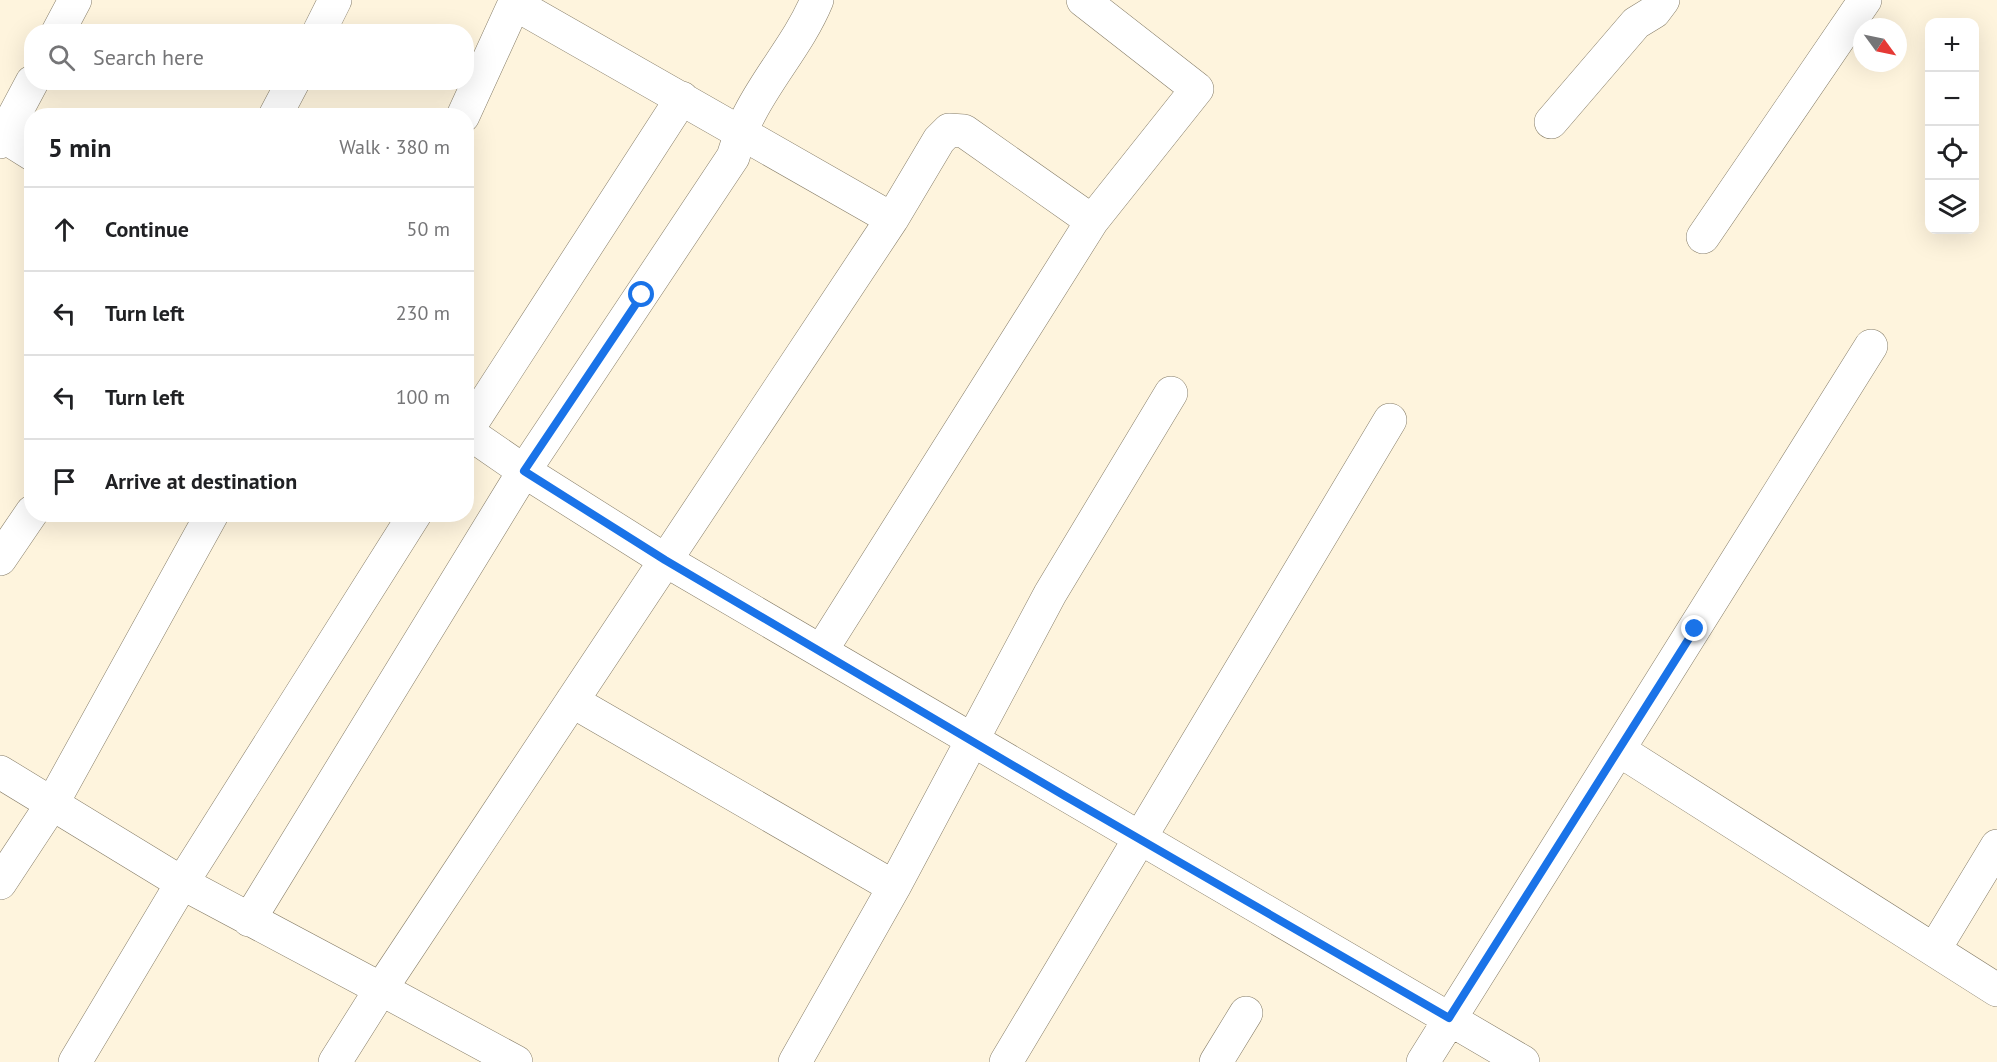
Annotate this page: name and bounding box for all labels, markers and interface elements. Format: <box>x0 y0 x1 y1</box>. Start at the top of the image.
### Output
north arrow <box>1853 18 1907 72</box>
map controls <box>1925 18 1979 234</box>
button: + <box>1925 18 1979 72</box>
search box <box>24 24 474 90</box>
icon: search <box>45 41 78 74</box>
text: Search here <box>93 43 204 71</box>
button: − <box>1925 72 1979 126</box>
button: locate <box>1925 126 1979 180</box>
text: 5 min <box>48 131 111 164</box>
text: Walk · 380 m <box>339 134 450 160</box>
button: layers <box>1925 180 1979 234</box>
icon: ahead <box>48 213 81 246</box>
text: Continue <box>105 215 189 243</box>
text: 50 m <box>407 216 450 242</box>
route start <box>628 281 654 307</box>
icon: left <box>48 297 81 330</box>
text: Turn left <box>105 299 185 327</box>
text: 230 m <box>396 300 450 326</box>
icon: left <box>48 381 81 414</box>
text: Turn left <box>105 383 185 411</box>
text: 100 m <box>396 384 450 410</box>
icon: arrive <box>48 465 81 498</box>
text: Arrive at destination <box>105 467 297 495</box>
route end <box>1681 615 1707 641</box>

